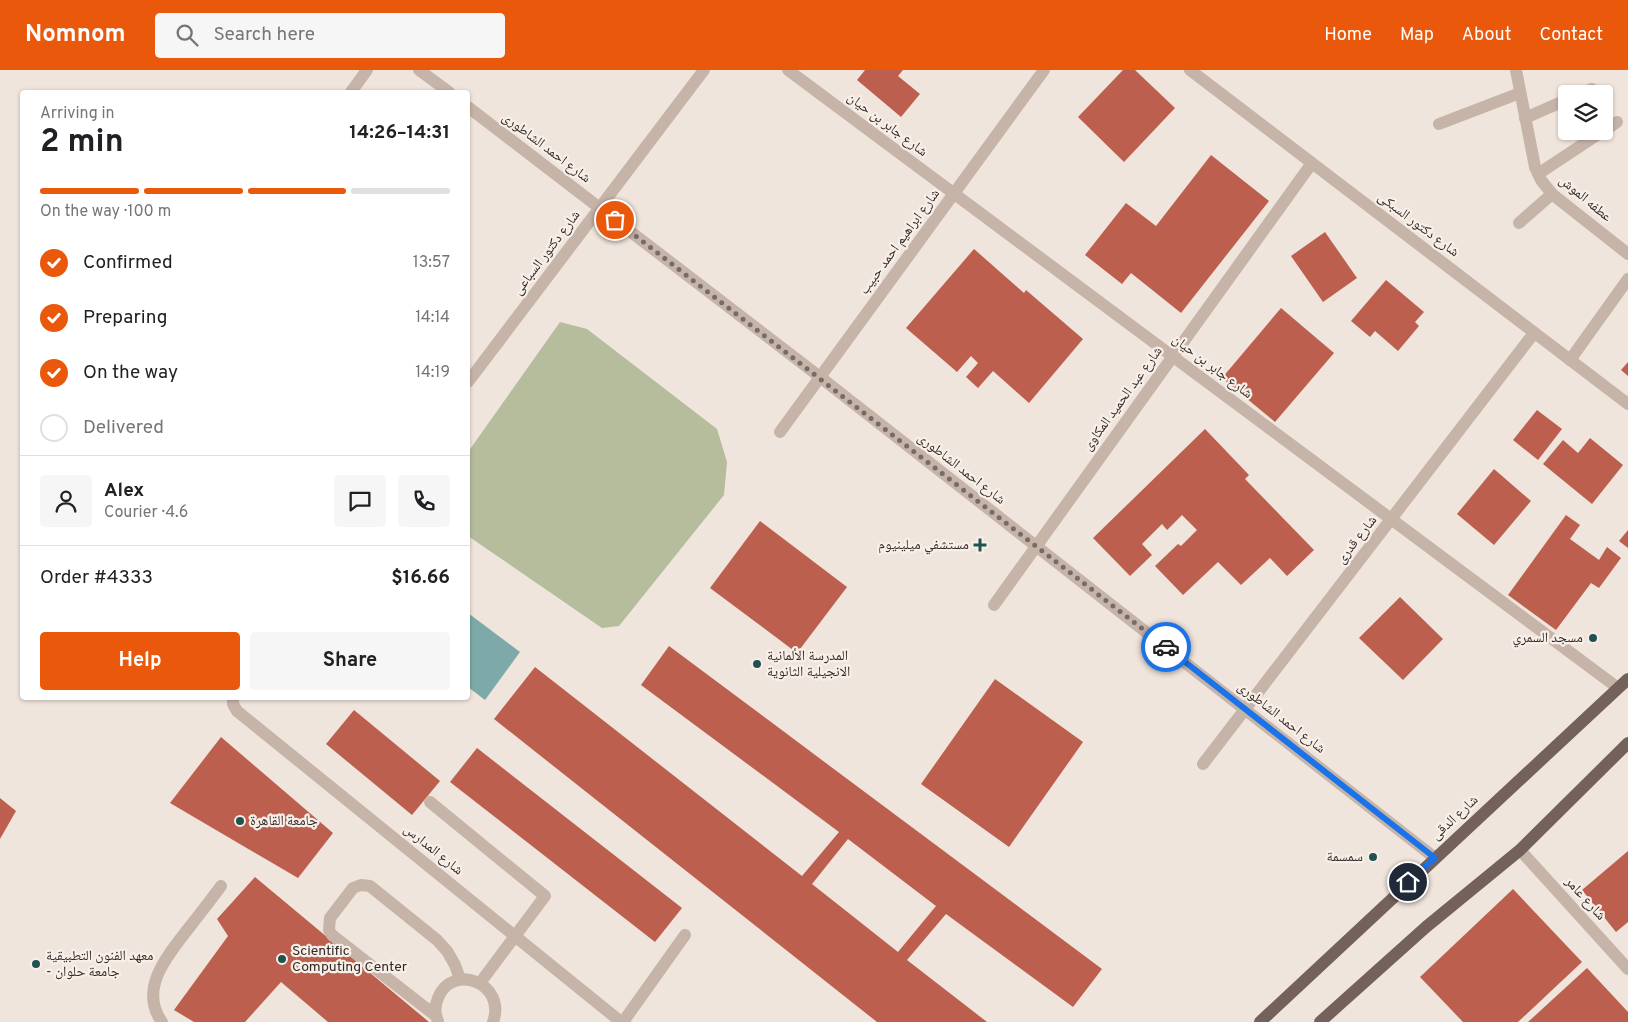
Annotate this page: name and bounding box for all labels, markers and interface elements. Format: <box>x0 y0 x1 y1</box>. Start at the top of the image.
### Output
search box <box>155 13 505 58</box>
text: Nomnom <box>25 20 125 50</box>
icon: search <box>173 21 201 49</box>
text: Search here <box>213 23 315 47</box>
text: Home <box>1324 24 1372 47</box>
text: Map <box>1400 24 1434 47</box>
text: About <box>1462 24 1511 47</box>
text: Contact <box>1539 24 1603 47</box>
map controls <box>1558 85 1613 140</box>
button: layers <box>1558 85 1613 140</box>
street label: شارع جابر بن حيان <box>843 89 931 161</box>
text: Arriving in <box>40 104 115 124</box>
street label: شارع احمد الشاطورى <box>498 109 594 187</box>
text: 14:26–14:31 <box>349 121 450 145</box>
text: 2 min <box>40 123 124 163</box>
street label: عطفه الموش <box>1555 172 1615 226</box>
street label: شارع ابراهيم احمد حبيب <box>856 186 944 298</box>
street label: شارع دكتور السبكى <box>1374 189 1462 261</box>
pin <box>594 199 636 241</box>
text: On the way · 100 m <box>40 202 171 222</box>
icon: bag <box>601 206 629 234</box>
street label: شارع دكتور السباعى <box>510 207 584 299</box>
icon: check <box>40 249 68 277</box>
text: Confirmed <box>83 251 173 275</box>
text: 13:57 <box>413 253 450 273</box>
icon: check <box>40 304 68 332</box>
text: Preparing <box>83 306 167 330</box>
text: 14:14 <box>415 308 450 328</box>
street label: شارع جابر بن حيان <box>1168 331 1256 403</box>
street label: شارع عبد الحميد المكاوى <box>1079 344 1167 454</box>
icon: check <box>40 359 68 387</box>
text: On the way <box>83 361 178 385</box>
text: 14:19 <box>415 363 450 383</box>
text: Delivered <box>83 416 164 440</box>
street label: شارع احمد الشاطورى <box>914 429 1008 509</box>
button: person <box>40 475 92 527</box>
button: chat <box>334 475 386 527</box>
button: phone <box>398 475 450 527</box>
text: Alex <box>104 479 144 503</box>
text: Courier · 4.6 <box>104 503 188 523</box>
street label: شارع قدرى <box>1333 513 1381 567</box>
place label: مستشفي ميلينيوم <box>878 537 969 555</box>
marker: مستشفي ميلينيوم <box>973 538 987 552</box>
text: Order #4333 <box>40 566 153 590</box>
text: $16.66 <box>391 566 450 590</box>
courier <box>1141 622 1191 672</box>
place label: مسجد السمري <box>1512 630 1583 648</box>
button: Help <box>40 632 240 690</box>
button: Share <box>250 632 450 690</box>
marker: مسجد السمري <box>1587 632 1599 644</box>
icon: car <box>1152 633 1180 661</box>
place label: المدرسة الألمانية الانجيلية الثانوية <box>767 648 850 681</box>
marker: المدرسة الألمانية الانجيلية الثانوية <box>751 658 763 670</box>
street label: شارع احمد الشاطورى <box>1234 678 1328 758</box>
street label: شارع الدقى <box>1428 792 1482 844</box>
place label: جامعة القاهرة <box>250 813 318 830</box>
marker: جامعة القاهرة <box>234 815 246 827</box>
street label: شارع المدارس <box>400 821 466 879</box>
place label: سمسمة <box>1327 849 1363 866</box>
marker: سمسمة <box>1367 851 1379 863</box>
pin <box>1387 861 1429 903</box>
icon: home <box>1394 868 1422 896</box>
street label: شارع عامر <box>1560 873 1609 924</box>
place label: Scientific Computing Center <box>292 943 408 976</box>
place label: معهد الفنون التطبيقية - جامعة حلوان <box>46 948 153 981</box>
marker: Scientific Computing Center <box>276 953 288 965</box>
marker: معهد الفنون التطبيقية - جامعة حلوان <box>30 958 42 970</box>

